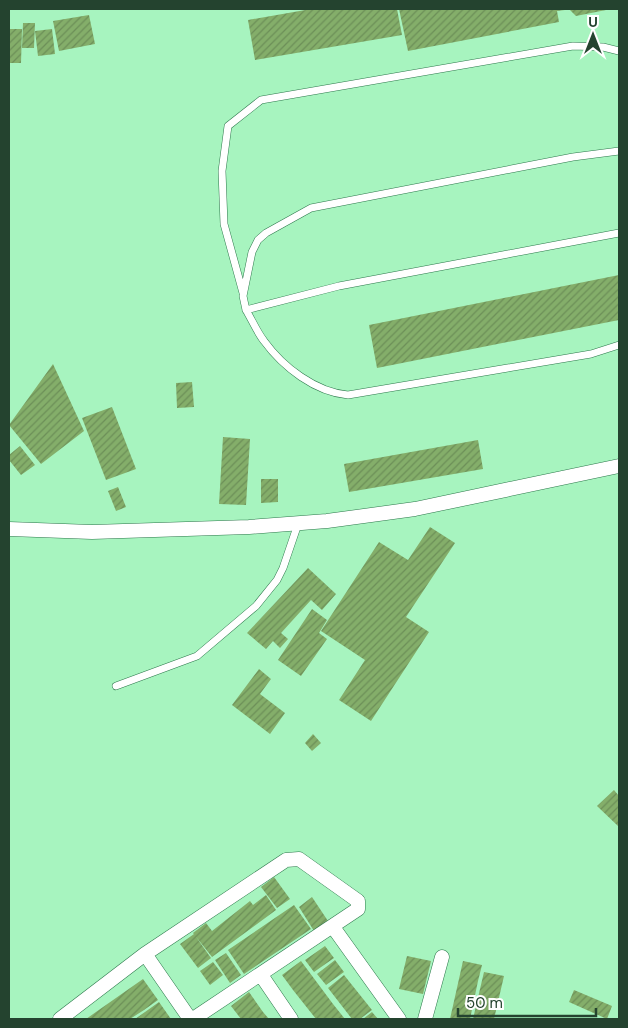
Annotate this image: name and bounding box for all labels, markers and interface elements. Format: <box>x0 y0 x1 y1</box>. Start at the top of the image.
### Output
north arrow <box>568 10 618 60</box>
text: U <box>588 13 598 31</box>
scale bar <box>458 986 596 1018</box>
text: 50 m <box>466 993 503 1013</box>

